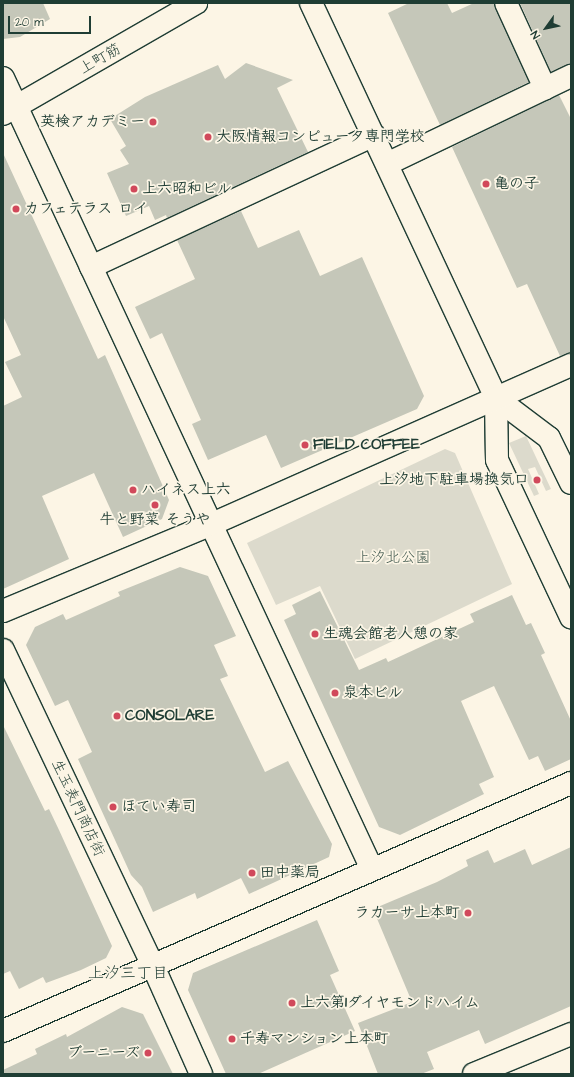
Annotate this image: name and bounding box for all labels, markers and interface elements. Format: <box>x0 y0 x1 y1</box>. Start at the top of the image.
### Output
scale bar <box>10 8 93 34</box>
north arrow <box>526 8 566 48</box>
text: 20 m <box>15 14 44 31</box>
text: N <box>527 28 544 42</box>
street label: 上町筋 <box>76 40 124 78</box>
place label: 英検アカデミー <box>40 113 145 131</box>
marker: 英検アカデミー <box>148 117 158 127</box>
place label: 大阪情報コンピュータ専門学校 <box>216 128 426 146</box>
marker: 大阪情報コンピュータ専門学校 <box>203 132 213 142</box>
place label: 亀の子 <box>494 175 539 193</box>
marker: 亀の子 <box>481 179 491 189</box>
place label: 上六昭和ビル <box>142 180 232 198</box>
marker: 上六昭和ビル <box>129 184 139 194</box>
place label: カフェテラス ロイ <box>24 200 150 218</box>
marker: カフェテラス ロイ <box>11 204 21 214</box>
place label: FIELD COFFEE <box>313 436 420 454</box>
marker: FIELD COFFEE <box>300 440 310 450</box>
place label: 上汐地下駐車場換気口 <box>379 471 529 489</box>
marker: 上汐地下駐車場換気口 <box>532 475 542 485</box>
place label: ハイネス上六 <box>141 481 231 499</box>
marker: ハイネス上六 <box>128 485 138 495</box>
marker: 牛と野菜 そうや <box>150 500 160 510</box>
place label: 牛と野菜 そうや <box>99 511 211 529</box>
park label: 上汐北公園 <box>356 549 430 567</box>
place label: 生魂会館老人憩の家 <box>323 625 458 643</box>
marker: 生魂会館老人憩の家 <box>310 629 320 639</box>
place label: 泉本ビル <box>343 684 403 702</box>
marker: 泉本ビル <box>330 688 340 698</box>
place label: CONSOLARE <box>125 707 214 725</box>
marker: CONSOLARE <box>112 711 122 721</box>
street label: 生玉表門商店街 <box>48 757 108 859</box>
place label: ほてい寿司 <box>121 798 196 816</box>
marker: ほてい寿司 <box>108 802 118 812</box>
place label: 田中薬局 <box>260 864 320 882</box>
marker: 田中薬局 <box>247 868 257 878</box>
place label: ラカーサ上本町 <box>355 904 460 922</box>
marker: ラカーサ上本町 <box>463 908 473 918</box>
district label: 上汐三丁目 <box>88 963 168 983</box>
place label: 上六第1ダイヤモンドハイム <box>300 994 482 1012</box>
marker: 上六第1ダイヤモンドハイム <box>287 998 297 1008</box>
place label: 千寿マンション上本町 <box>240 1030 390 1048</box>
marker: 千寿マンション上本町 <box>227 1034 237 1044</box>
place label: ブーニーズ <box>66 1044 140 1062</box>
marker: ブーニーズ <box>143 1048 153 1058</box>

